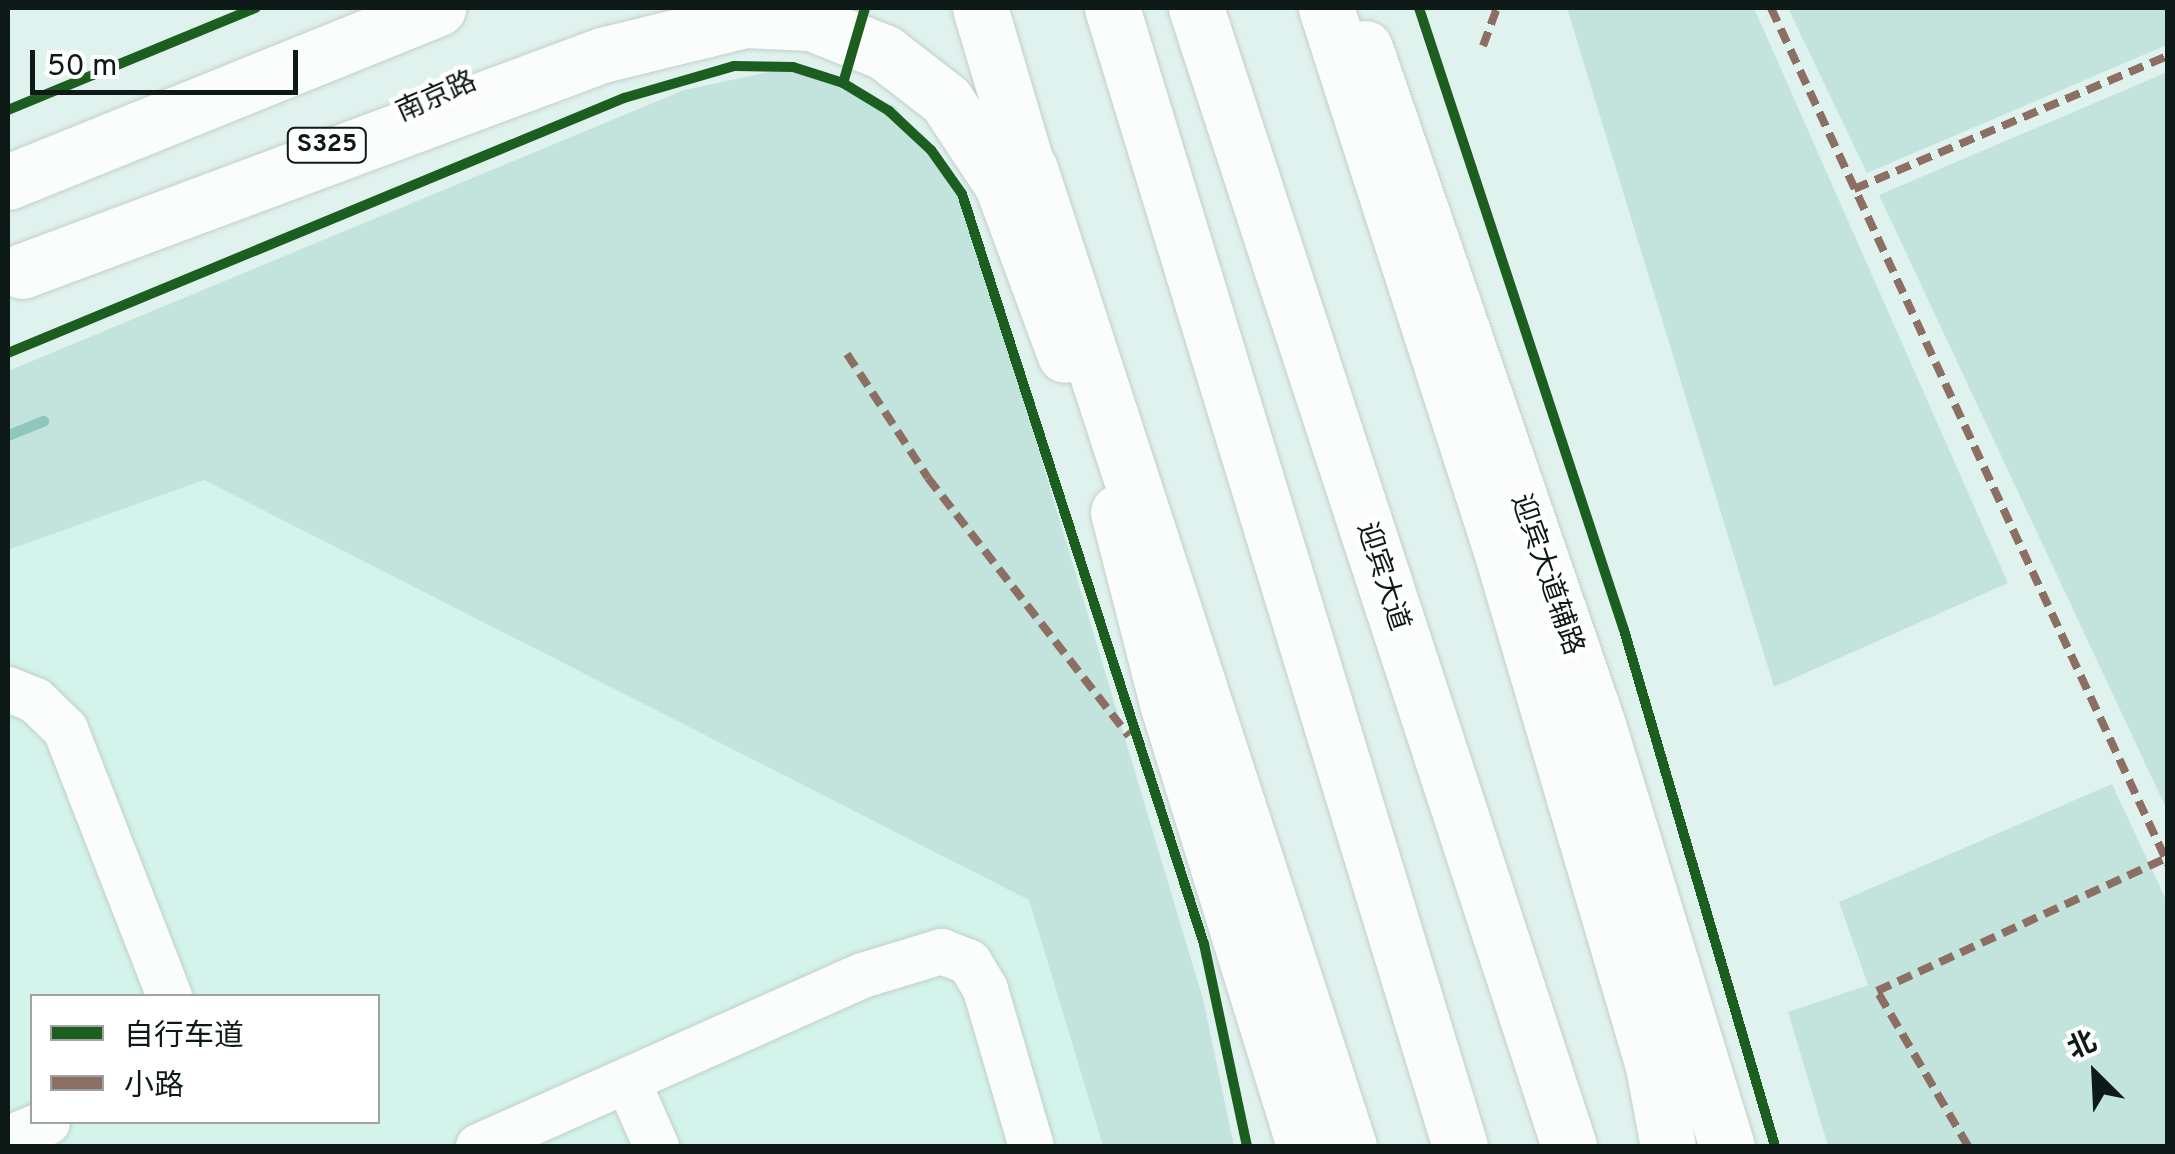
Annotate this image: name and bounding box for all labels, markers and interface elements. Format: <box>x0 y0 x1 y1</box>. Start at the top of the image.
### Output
scale bar <box>35 30 302 92</box>
text: 50 m <box>47 49 117 86</box>
street label: 南京路 <box>392 66 482 130</box>
road number: S325 <box>284 125 370 165</box>
street label: 迎宾大道辅路 <box>1503 490 1589 660</box>
street label: 迎宾大道 <box>1349 519 1415 635</box>
legend <box>30 994 380 1124</box>
text: 自行车道 <box>124 1019 244 1056</box>
north arrow <box>2045 1024 2145 1124</box>
text: 北 <box>2063 1024 2103 1069</box>
text: 小路 <box>124 1069 184 1106</box>

